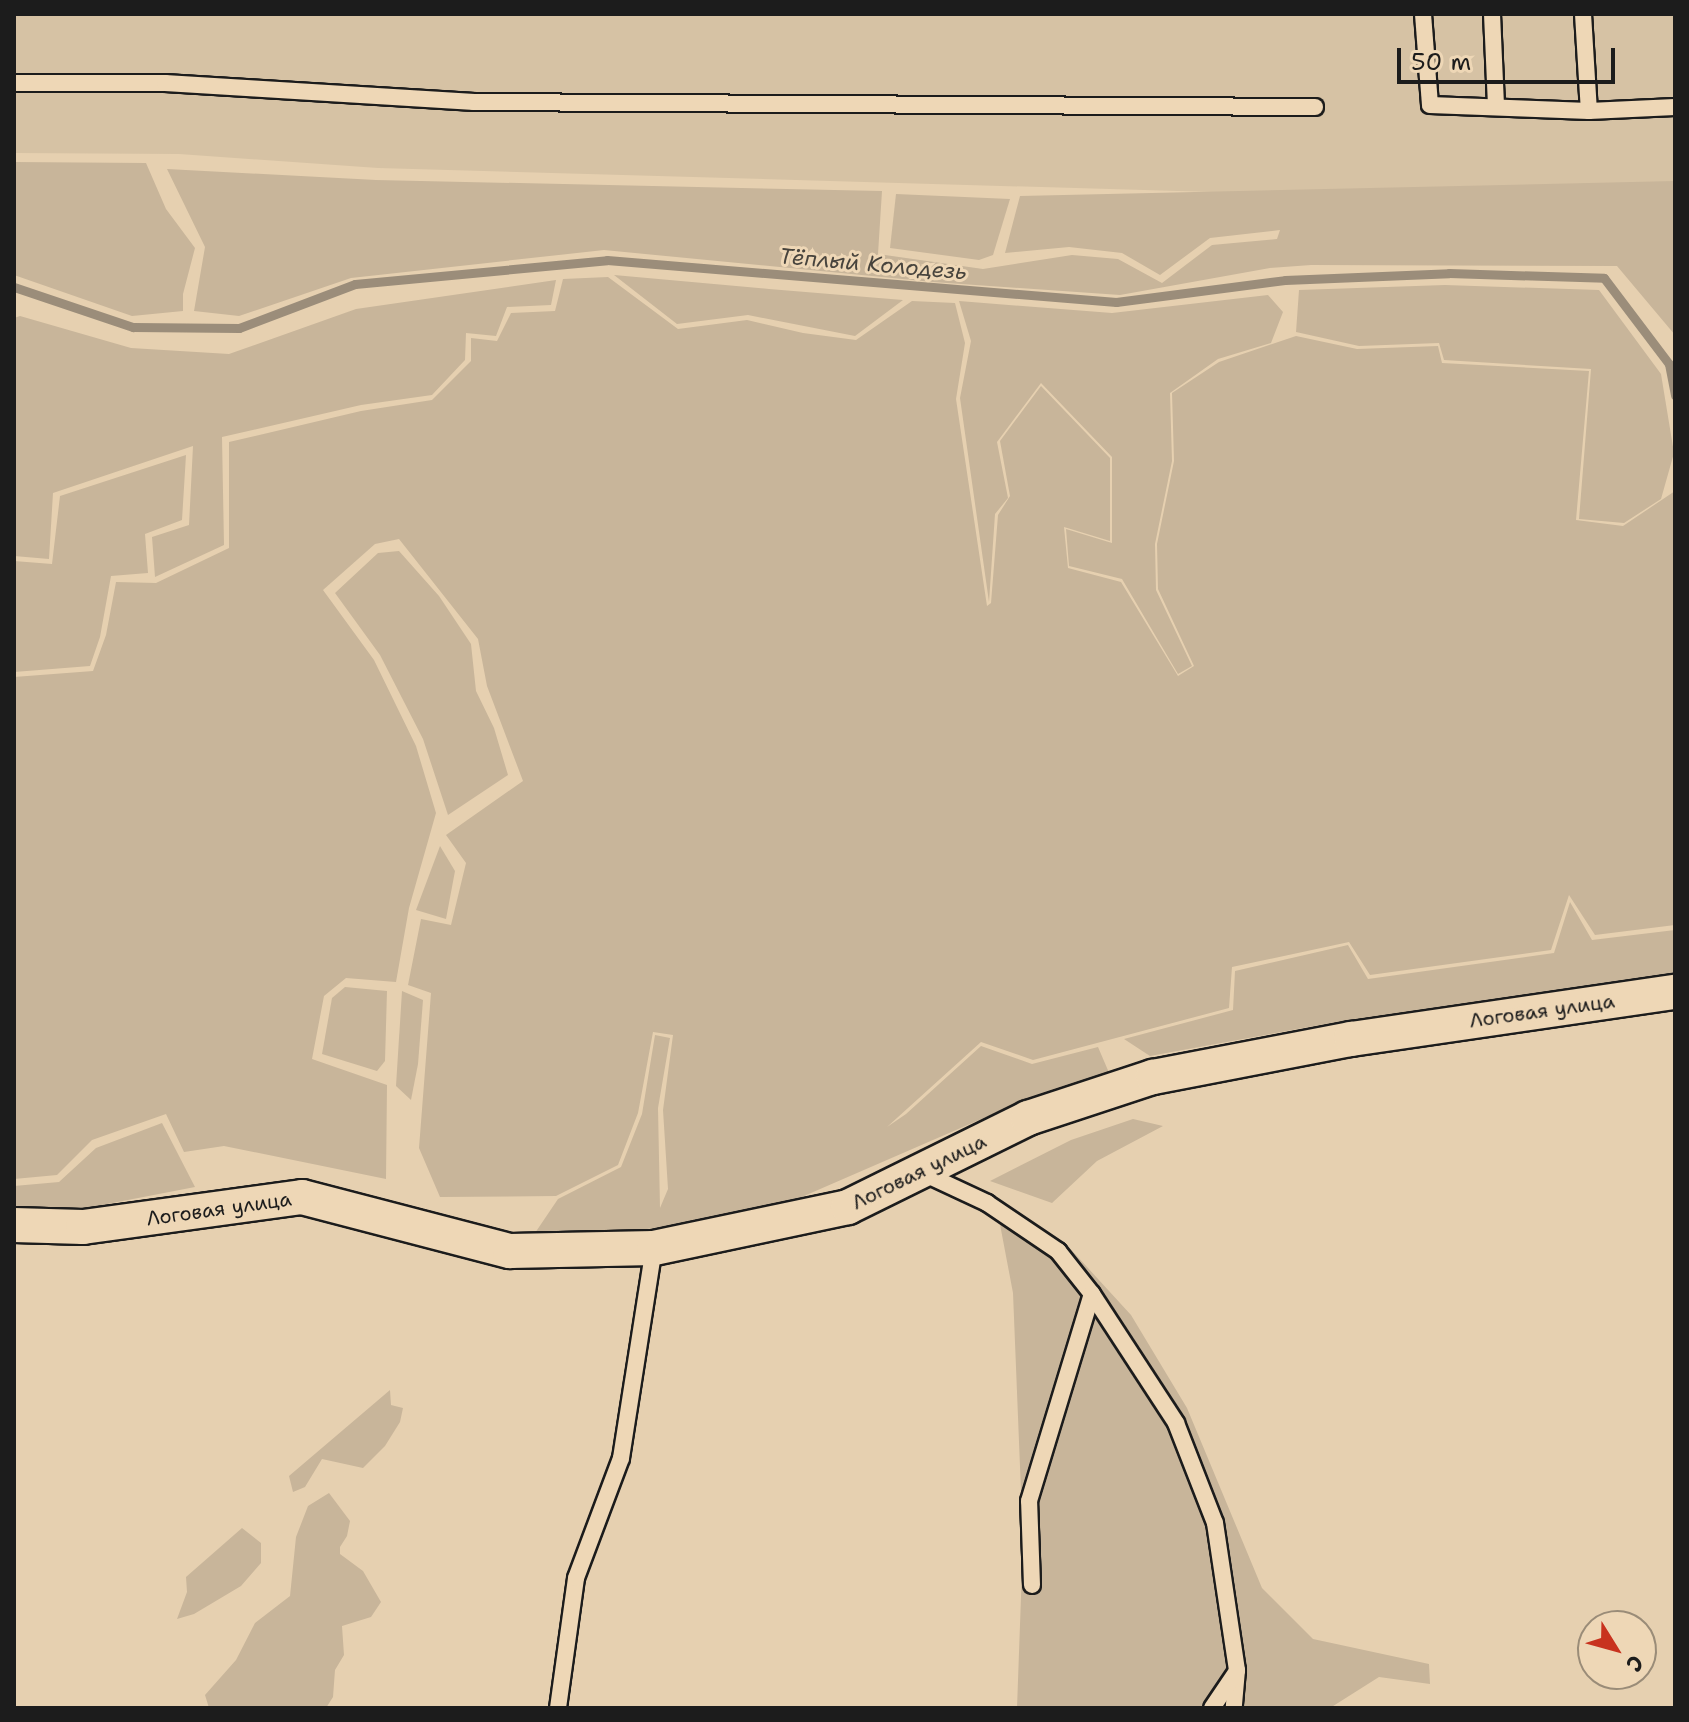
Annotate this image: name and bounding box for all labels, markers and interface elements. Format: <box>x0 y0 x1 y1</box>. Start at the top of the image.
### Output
scale bar <box>1401 32 1619 82</box>
text: 50 m <box>1411 46 1471 78</box>
water label: Тёплый Колодезь <box>778 243 968 285</box>
street label: Логовая улица <box>1468 989 1616 1033</box>
street label: Логовая улица <box>848 1129 990 1215</box>
street label: Логовая улица <box>145 1187 293 1231</box>
north arrow <box>1577 1610 1657 1690</box>
text: С <box>1619 1649 1651 1678</box>

